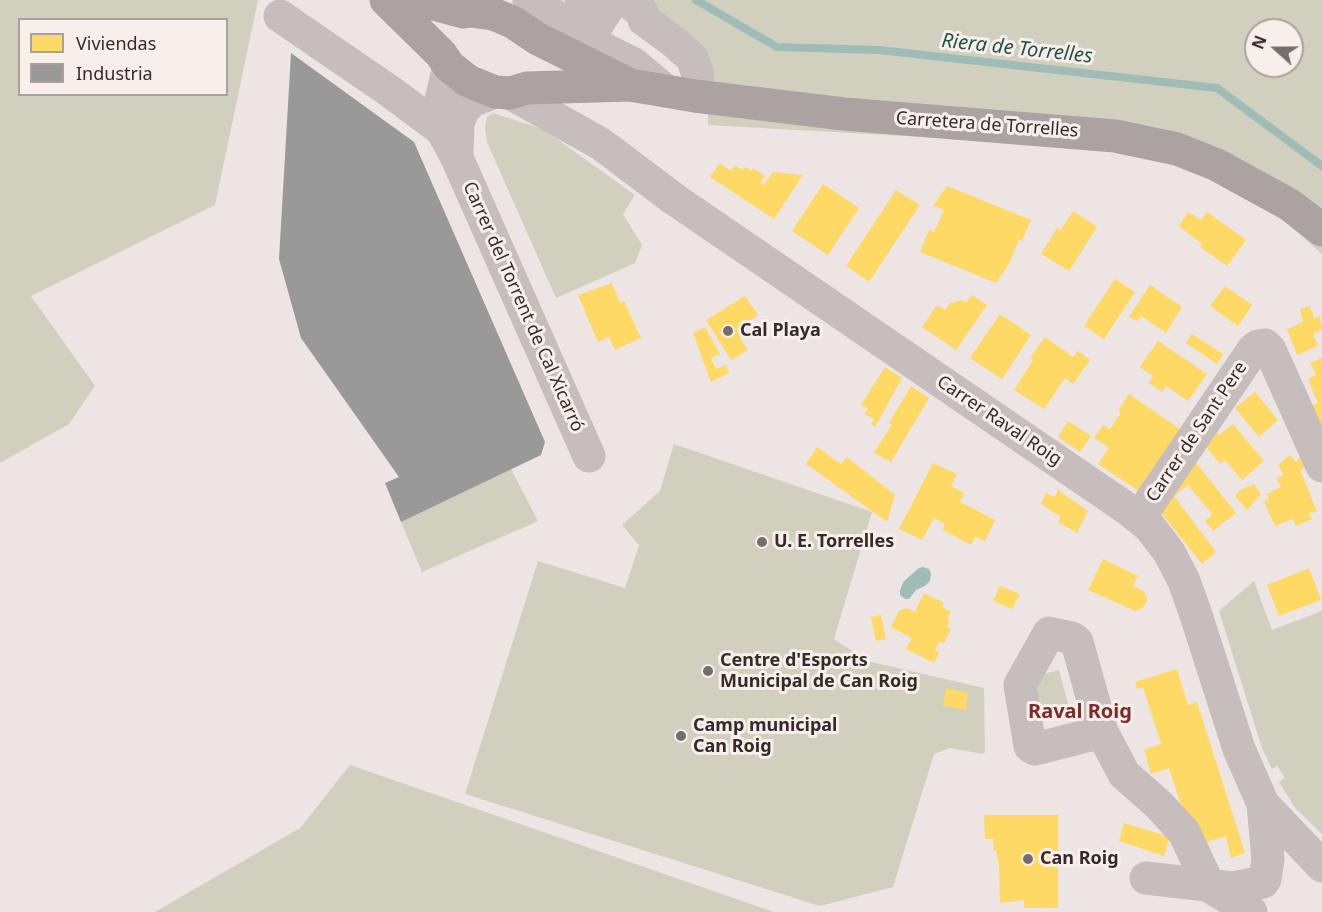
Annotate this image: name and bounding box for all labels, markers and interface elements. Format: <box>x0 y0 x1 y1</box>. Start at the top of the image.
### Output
legend <box>18 18 228 96</box>
north arrow <box>1244 18 1304 78</box>
water label: Riera de Torrelles <box>940 29 1094 69</box>
text: Viviendas <box>76 31 156 55</box>
text: N <box>1246 32 1272 52</box>
text: Industria <box>76 61 153 85</box>
street label: Carretera de Torrelles <box>895 108 1079 142</box>
street label: Carrer del Torrent de Cal Xicarró <box>458 179 588 435</box>
place label: Cal Playa <box>740 320 821 342</box>
marker: Cal Playa <box>721 324 735 338</box>
street label: Carrer de Sant Pere <box>1142 358 1252 506</box>
street label: Carrer Raval Roig <box>932 371 1066 471</box>
place label: U. E. Torrelles <box>774 531 894 553</box>
marker: U. E. Torrelles <box>755 535 769 549</box>
place label: Centre d'Esports Municipal de Can Roig <box>720 650 918 692</box>
marker: Centre d'Esports Municipal de Can Roig <box>701 664 715 678</box>
district label: Raval Roig <box>1028 700 1132 724</box>
place label: Camp municipal Can Roig <box>693 715 837 758</box>
marker: Camp municipal Can Roig <box>674 729 688 743</box>
place label: Can Roig <box>1040 848 1119 870</box>
marker: Can Roig <box>1021 852 1035 866</box>

